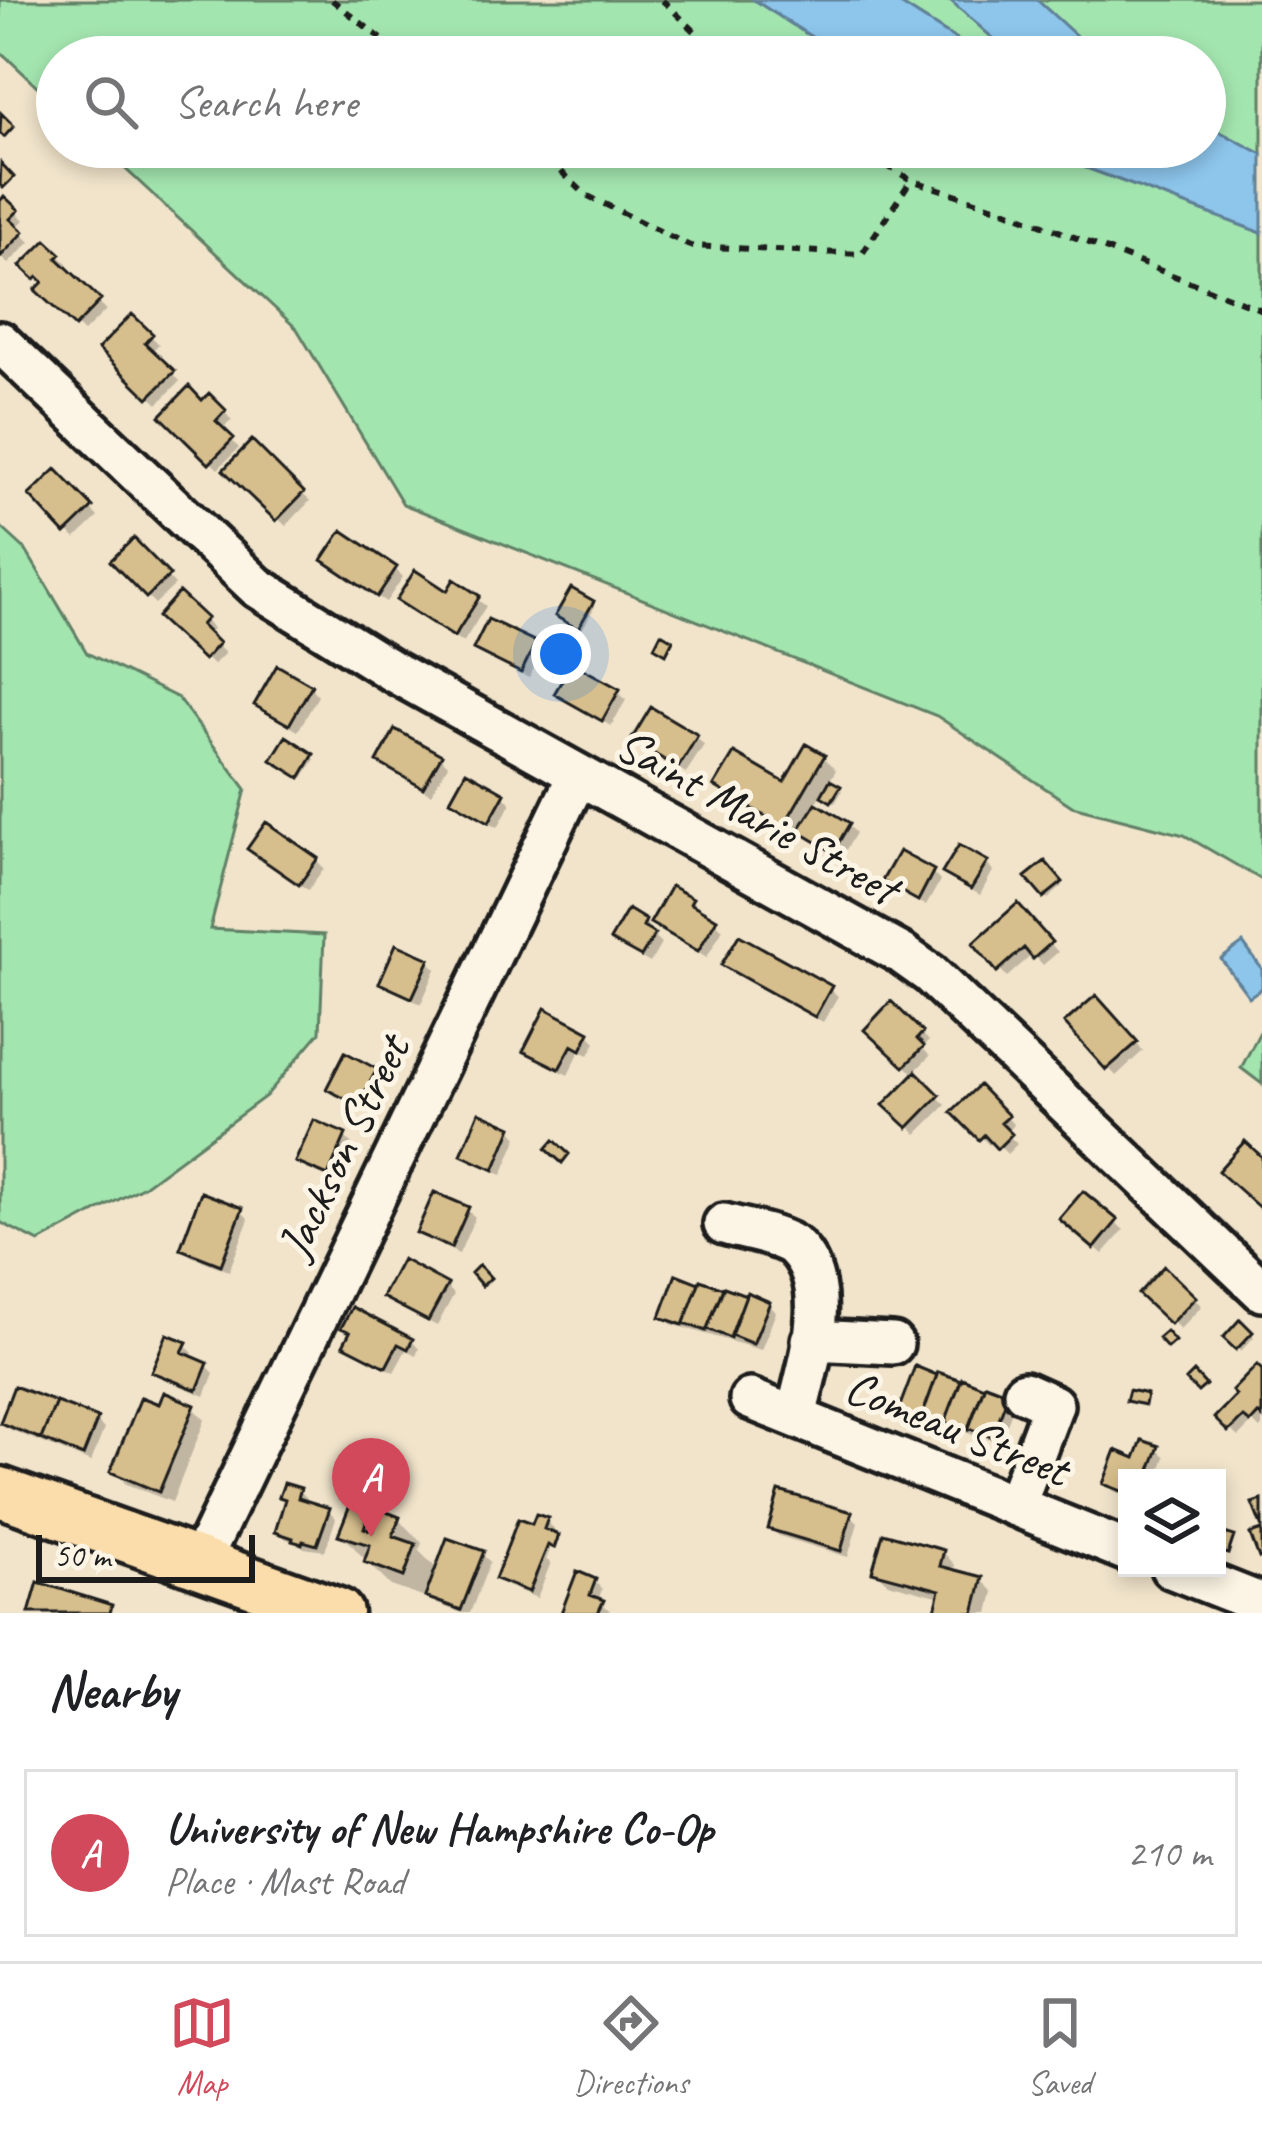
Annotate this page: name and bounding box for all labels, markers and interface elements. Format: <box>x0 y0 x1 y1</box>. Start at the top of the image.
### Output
search box <box>36 36 1226 168</box>
icon: search <box>78 69 144 135</box>
text: Search here <box>174 74 357 131</box>
your location <box>531 624 591 684</box>
street label: Saint Marie Street <box>606 714 913 921</box>
street label: Jackson Street <box>263 1022 424 1270</box>
street label: Comeau Street <box>837 1356 1081 1501</box>
pin: A <box>332 1438 410 1537</box>
map controls <box>1118 1469 1226 1577</box>
button: layers <box>1118 1469 1226 1577</box>
scale bar <box>36 1529 255 1582</box>
text: 50 m <box>54 1535 110 1577</box>
text: Nearby <box>48 1659 176 1723</box>
text: University of New Hampshire Co-Op <box>165 1800 713 1857</box>
text: A <box>80 1829 100 1878</box>
text: 210 m <box>1127 1829 1211 1878</box>
text: Place · Mast Road <box>165 1857 405 1906</box>
tab: Map <box>169 1990 235 2104</box>
tab: Directions <box>574 1990 688 2104</box>
tab: Saved <box>1027 1990 1093 2104</box>

